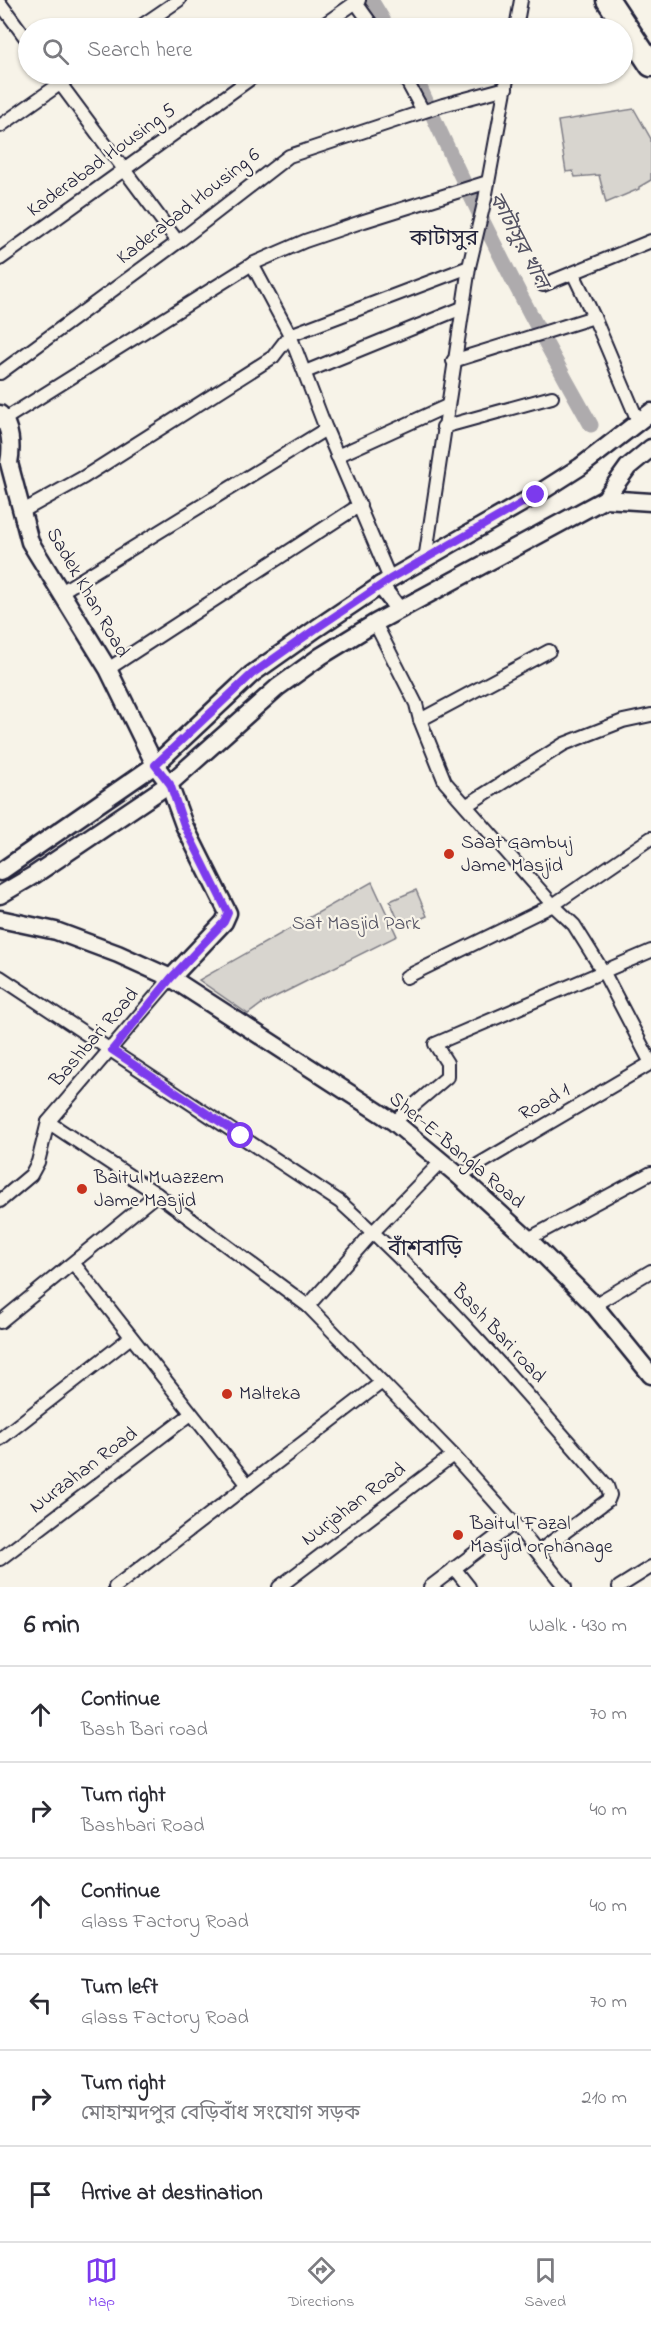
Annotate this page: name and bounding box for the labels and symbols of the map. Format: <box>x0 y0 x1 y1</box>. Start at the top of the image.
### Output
street label: Kaderabad Housing 5 <box>22 97 183 226</box>
street label: Kaderabad Housing 6 <box>111 142 268 273</box>
water label: কাটাসুর খাল <box>480 187 558 298</box>
district label: কাটাসুর <box>409 224 479 256</box>
route end <box>522 481 548 507</box>
street label: Sadek Khan Road <box>38 523 136 663</box>
place label: Saat Gambuj Jame Masjid <box>461 829 573 881</box>
marker: Saat Gambuj Jame Masjid <box>442 847 456 861</box>
park label: Sat Masjid Park <box>292 910 420 939</box>
street label: Bashbari Road <box>43 982 146 1095</box>
street label: Road 1 <box>514 1077 576 1129</box>
street label: Sher-E-Bangla Road <box>381 1085 530 1217</box>
route start <box>227 1122 253 1148</box>
place label: Baitul Muazzem Jame Masjid <box>93 1164 224 1216</box>
marker: Baitul Muazzem Jame Masjid <box>75 1182 89 1196</box>
district label: বাঁশবাড়ি <box>387 1234 463 1266</box>
street label: Bash Bari road <box>444 1277 552 1390</box>
place label: Malteka <box>239 1380 301 1409</box>
marker: Malteka <box>220 1387 234 1401</box>
street label: Nurzahan Road <box>24 1421 144 1521</box>
street label: Nurjahan Road <box>296 1456 412 1554</box>
place label: Baitul Fazal Masjid orphanage <box>469 1510 613 1563</box>
marker: Baitul Fazal Masjid orphanage <box>451 1528 465 1542</box>

